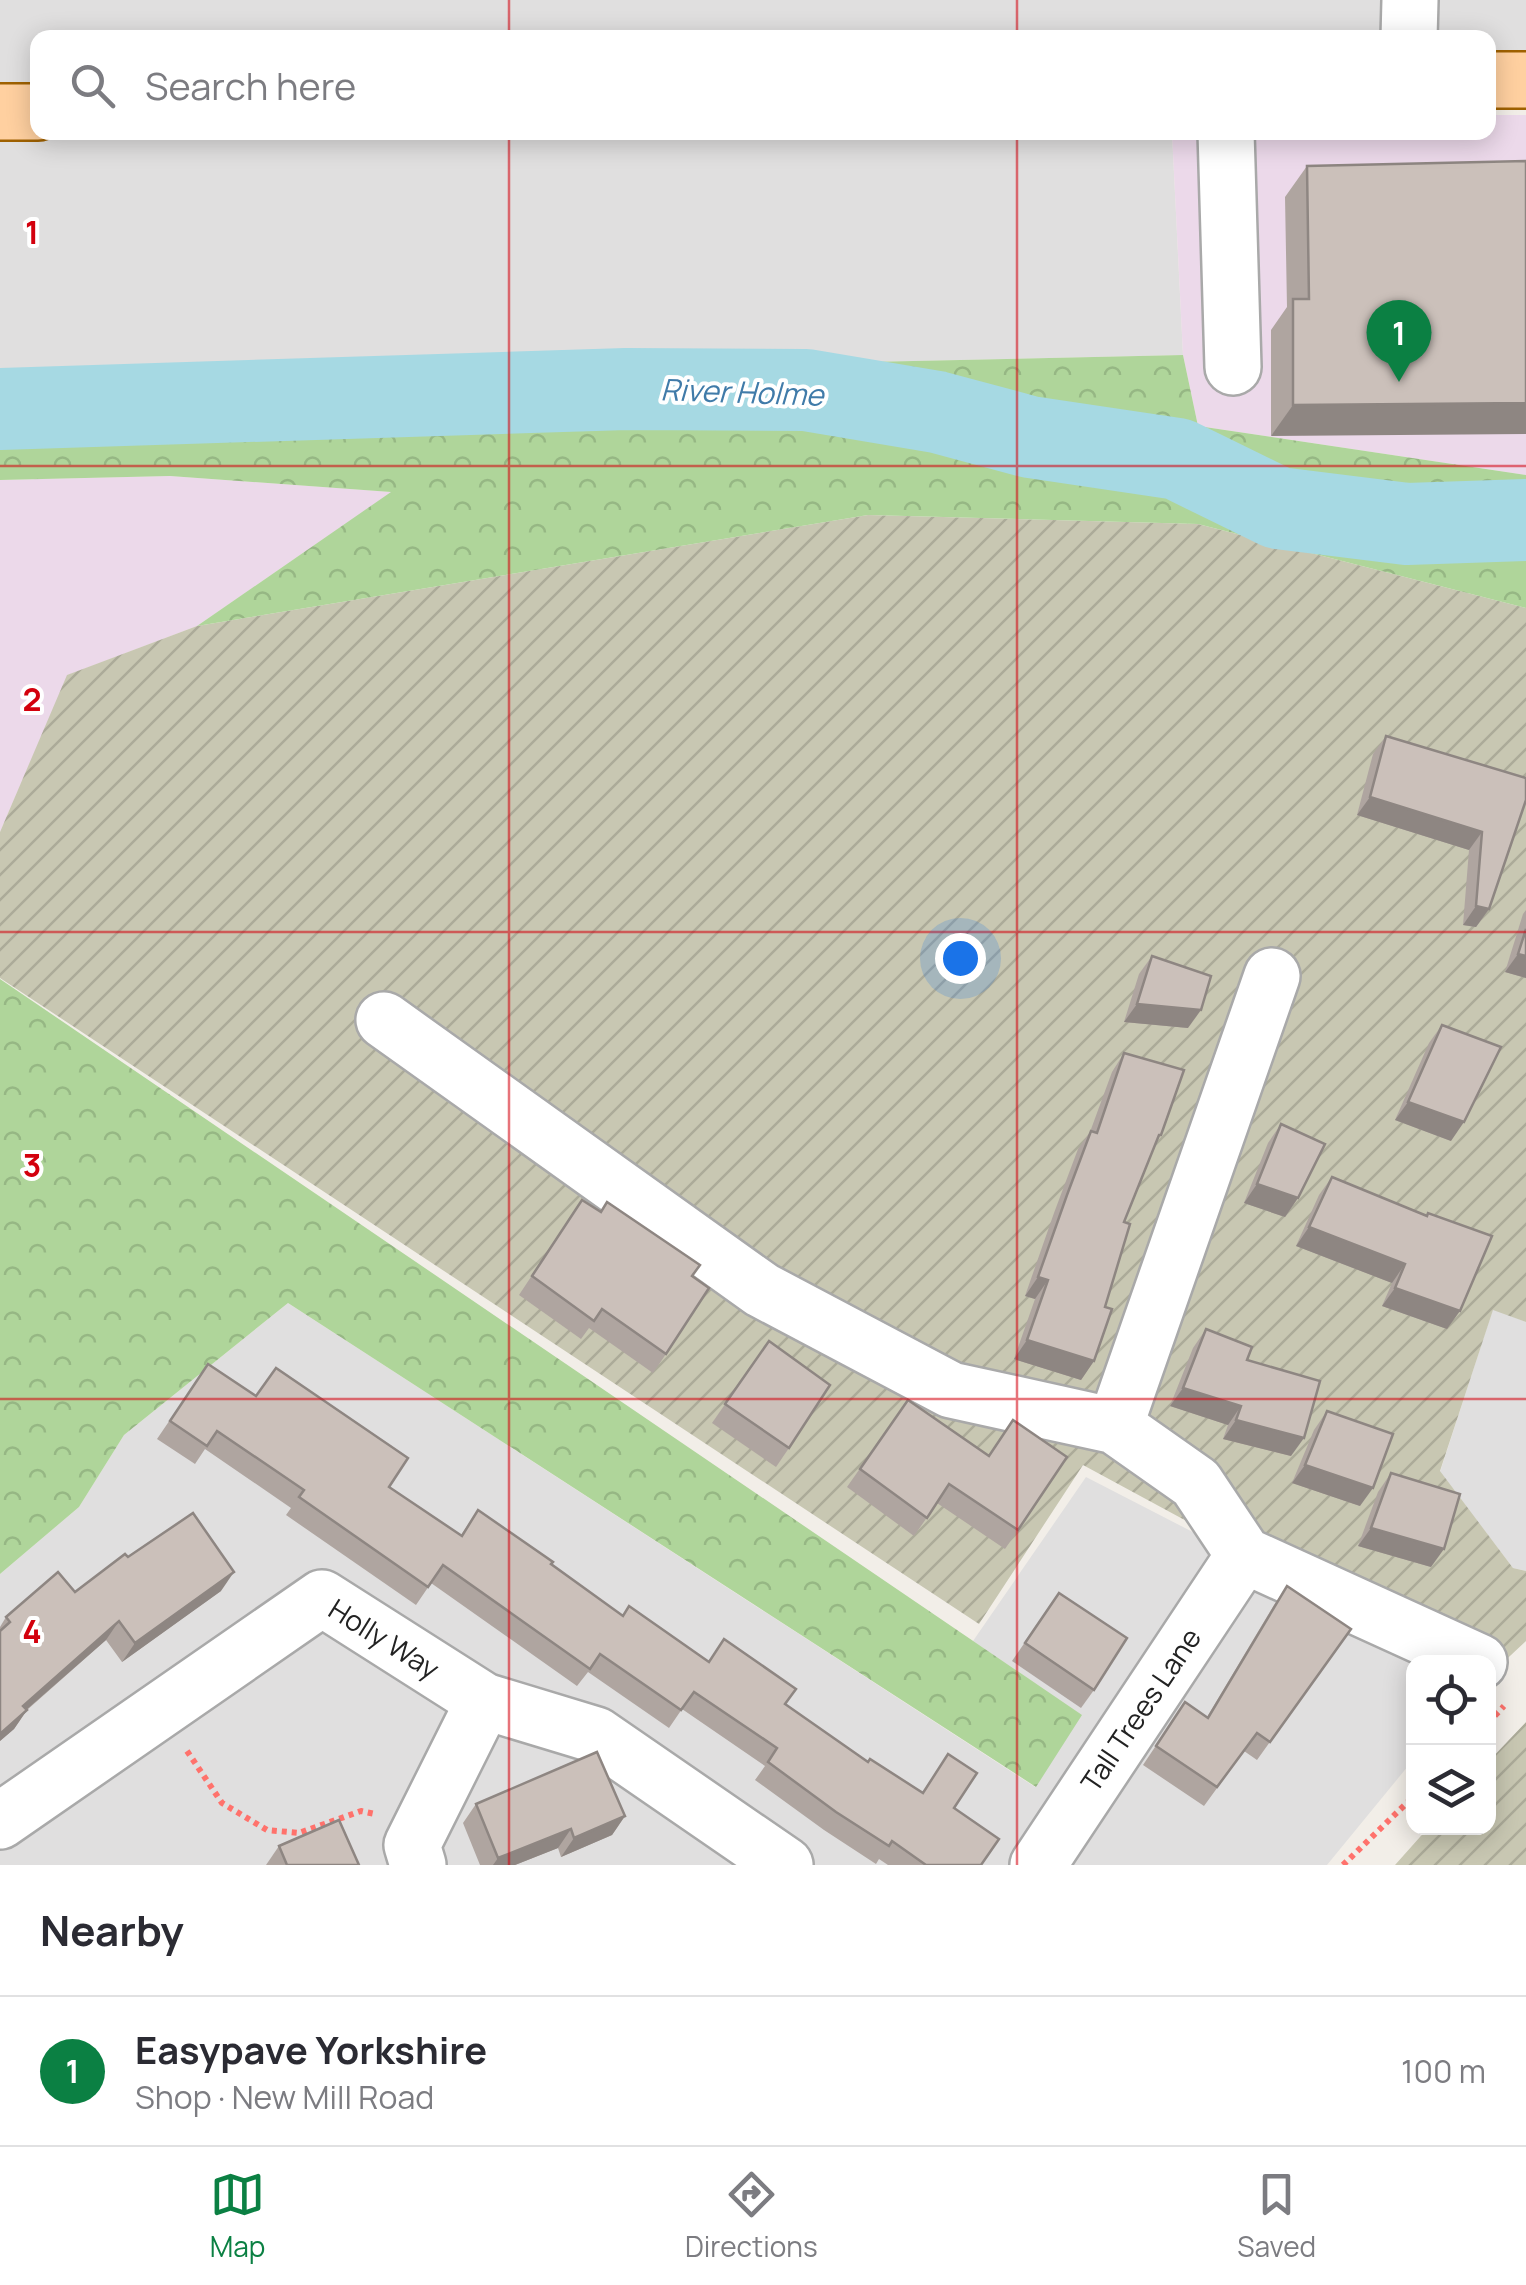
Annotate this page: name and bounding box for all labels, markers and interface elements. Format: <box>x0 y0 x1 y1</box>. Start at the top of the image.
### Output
search box <box>30 30 1496 140</box>
icon: search <box>65 58 120 113</box>
text: Search here <box>145 59 356 111</box>
text: 1 <box>25 210 39 254</box>
pin: 1 <box>1366 300 1432 382</box>
water label: River Holme <box>660 368 826 415</box>
text: 2 <box>22 677 42 721</box>
your location <box>935 933 986 984</box>
text: 3 <box>23 1143 41 1187</box>
street label: Holly Way <box>322 1589 447 1687</box>
text: 4 <box>22 1609 42 1653</box>
street label: Tall Trees Lane <box>1071 1620 1209 1799</box>
map controls <box>1406 1655 1496 1835</box>
button: locate <box>1406 1655 1496 1745</box>
button: layers <box>1406 1745 1496 1835</box>
text: Nearby <box>40 1901 184 1959</box>
text: Easypave Yorkshire <box>135 2023 487 2075</box>
text: 1 <box>65 2049 80 2093</box>
text: 100 m <box>1401 2049 1486 2093</box>
text: Shop · New Mill Road <box>135 2075 434 2119</box>
tab: Map <box>210 2167 265 2265</box>
tab: Directions <box>685 2167 818 2265</box>
tab: Saved <box>1237 2167 1316 2265</box>

